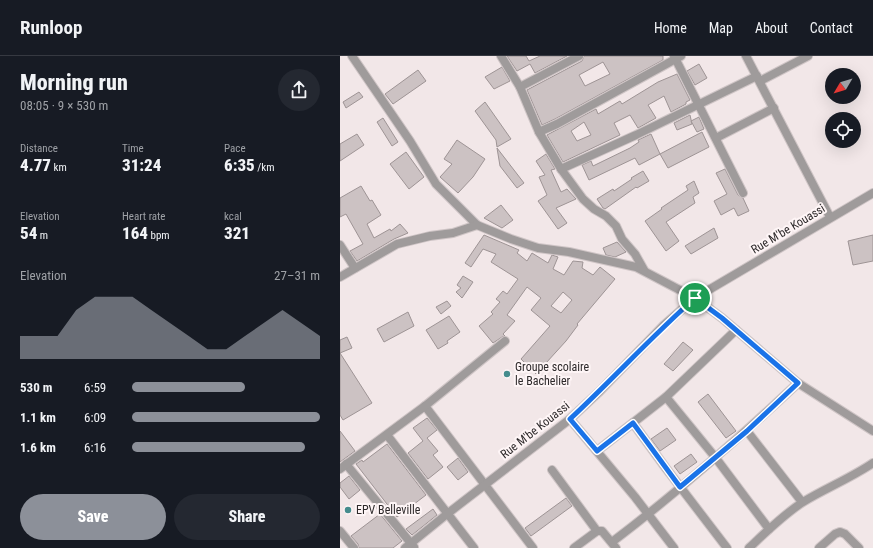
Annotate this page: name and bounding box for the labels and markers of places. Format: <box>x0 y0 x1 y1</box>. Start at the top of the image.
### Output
pin <box>678 281 712 315</box>
place label: Groupe scolaire le Bachelier <box>515 360 590 388</box>
marker: Groupe scolaire le Bachelier <box>502 369 512 379</box>
place label: EPV Belleville <box>356 503 421 517</box>
marker: EPV Belleville <box>343 505 353 515</box>

